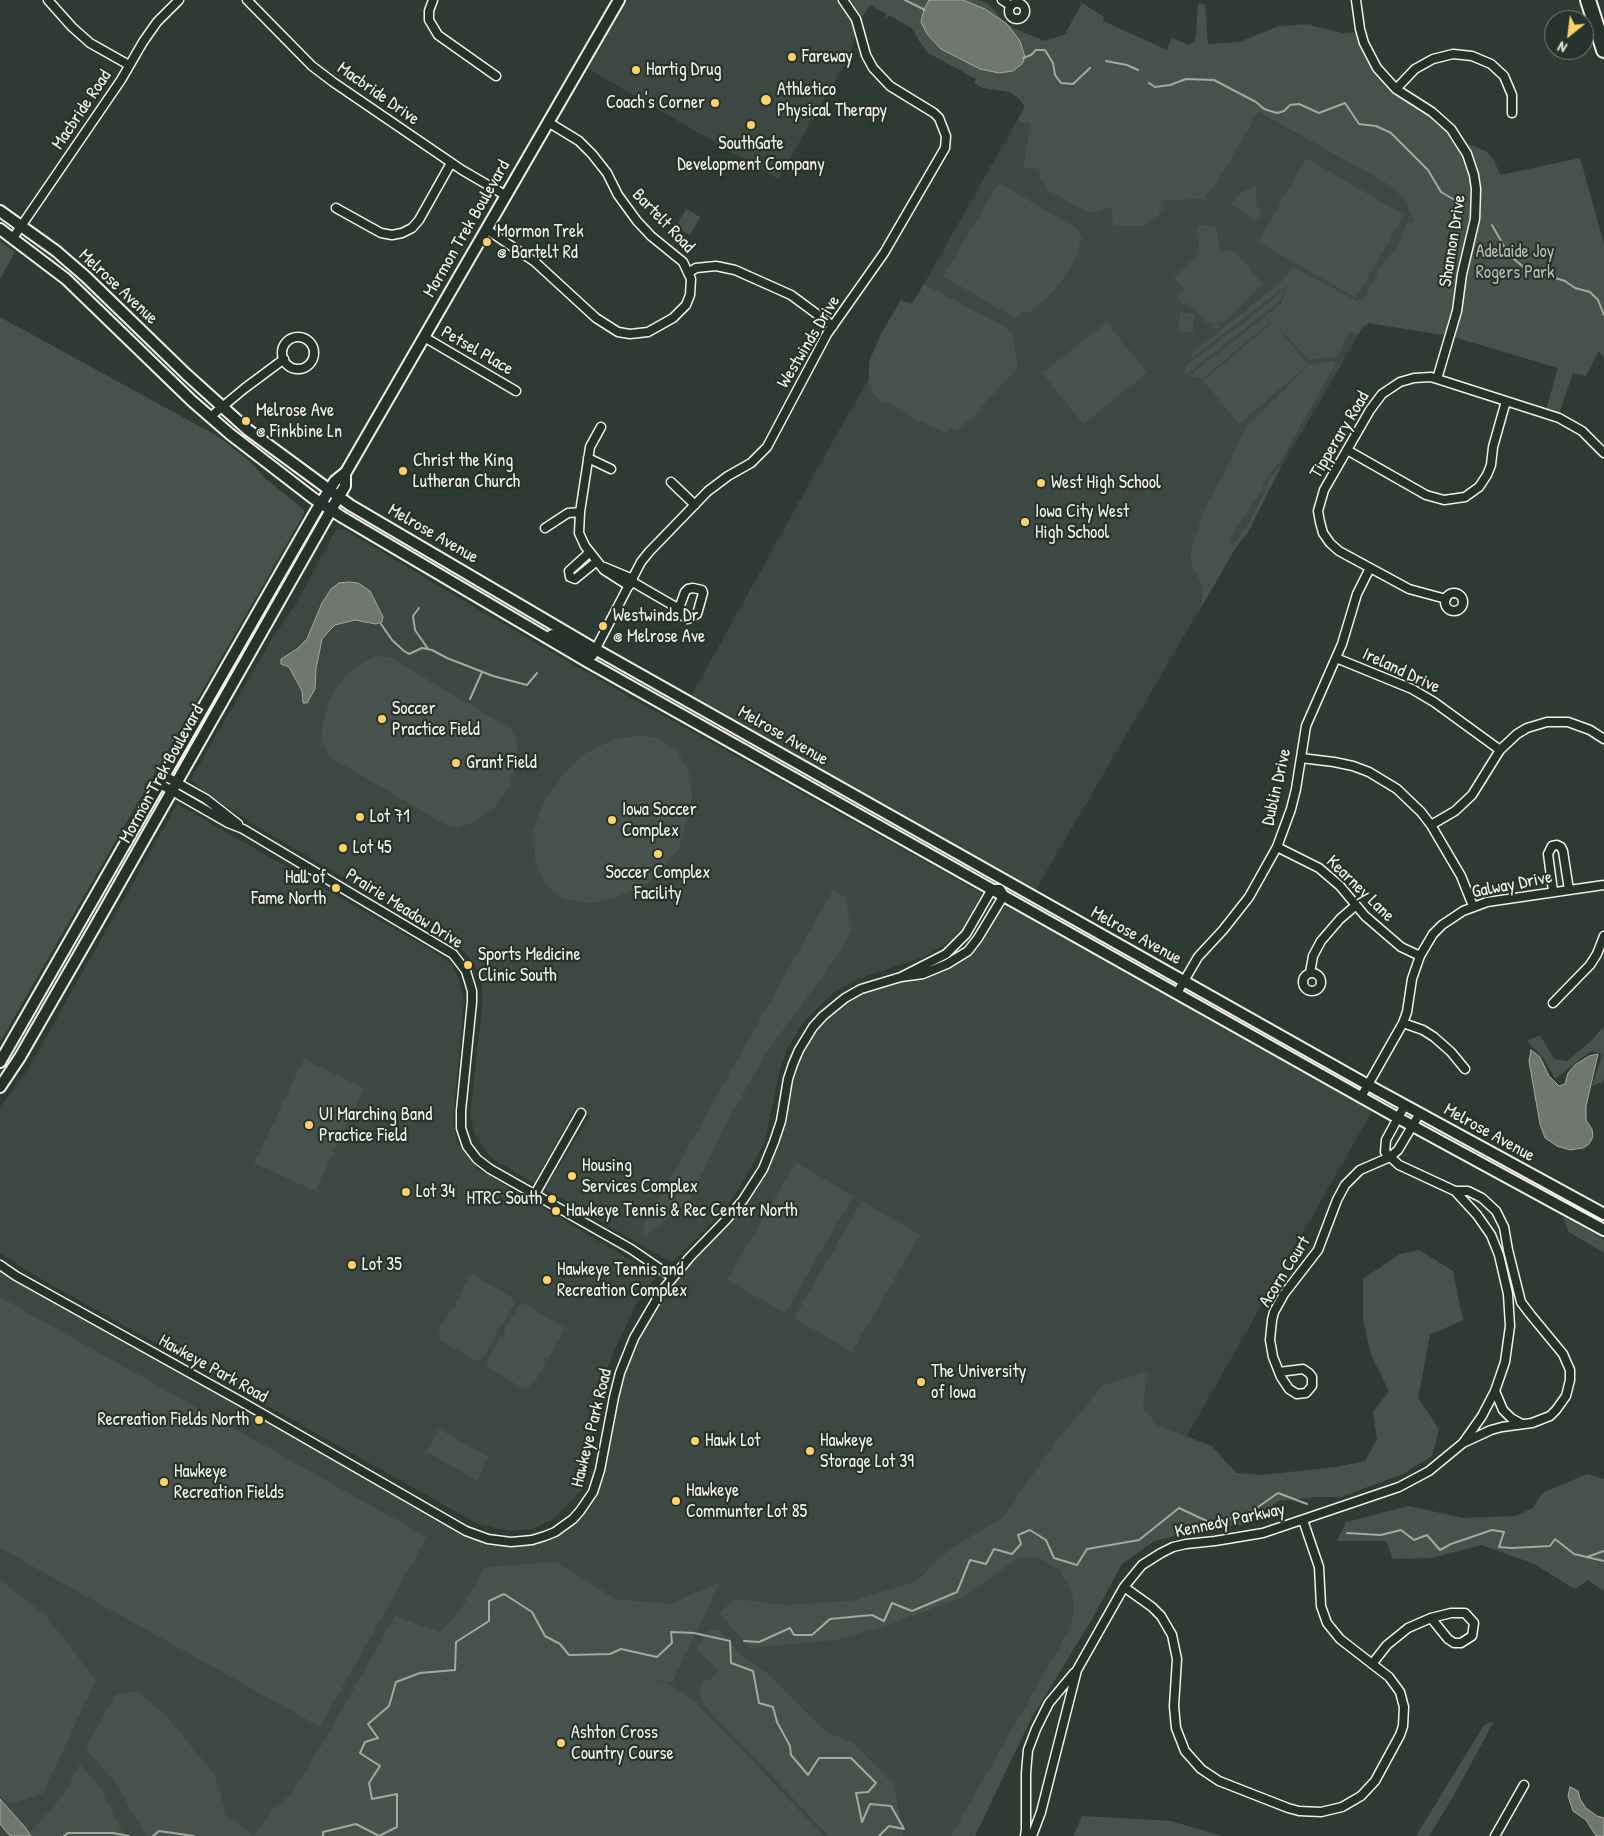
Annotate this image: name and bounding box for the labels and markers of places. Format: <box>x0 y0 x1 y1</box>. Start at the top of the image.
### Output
place label: Fareway <box>802 46 853 68</box>
marker: Fareway <box>786 51 798 63</box>
place label: Hartig Drug <box>646 59 721 81</box>
marker: Hartig Drug <box>630 64 642 76</box>
place label: Athletico Physical Therapy <box>777 79 887 122</box>
place label: Coach's Corner <box>606 92 705 114</box>
marker: Athletico Physical Therapy <box>759 93 773 107</box>
marker: Coach's Corner <box>709 97 721 109</box>
marker: SouthGate Development Company <box>745 119 757 131</box>
place label: SouthGate Development Company <box>677 133 825 176</box>
place label: Mormon Trek @ Bartelt Rd <box>497 221 584 264</box>
marker: Mormon Trek @ Bartelt Rd <box>481 236 493 248</box>
place label: Melrose Ave @ Finkbine Ln <box>256 400 342 442</box>
marker: Melrose Ave @ Finkbine Ln <box>240 415 252 427</box>
place label: Christ the King Lutheran Church <box>413 450 520 492</box>
marker: Christ the King Lutheran Church <box>397 465 409 477</box>
place label: West High School <box>1051 472 1161 494</box>
marker: West High School <box>1035 477 1047 489</box>
place label: Iowa City West High School <box>1035 501 1129 544</box>
marker: Iowa City West High School <box>1019 516 1031 528</box>
place label: Westwinds Dr @ Melrose Ave <box>613 605 705 648</box>
marker: Westwinds Dr @ Melrose Ave <box>597 620 609 632</box>
place label: Soccer Practice Field <box>392 698 480 741</box>
marker: Soccer Practice Field <box>376 713 388 725</box>
place label: Grant Field <box>466 752 537 774</box>
marker: Grant Field <box>450 757 462 769</box>
place label: Iowa Soccer Complex <box>622 799 697 842</box>
place label: Lot 71 <box>370 806 410 828</box>
marker: Lot 71 <box>354 811 366 823</box>
marker: Iowa Soccer Complex <box>606 814 618 826</box>
place label: Lot 45 <box>353 837 392 859</box>
marker: Lot 45 <box>337 842 349 854</box>
marker: Soccer Complex Facility <box>652 848 664 860</box>
place label: Soccer Complex Facility <box>606 862 710 904</box>
place label: Hall of Fame North <box>251 867 326 910</box>
marker: Hall of Fame North <box>330 882 342 894</box>
place label: Sports Medicine Clinic South <box>478 944 581 986</box>
marker: Sports Medicine Clinic South <box>462 959 474 971</box>
place label: UI Marching Band Practice Field <box>319 1104 432 1146</box>
marker: UI Marching Band Practice Field <box>303 1119 315 1131</box>
place label: Housing Services Complex <box>582 1155 698 1198</box>
marker: Housing Services Complex <box>566 1170 578 1182</box>
place label: Lot 34 <box>416 1181 455 1203</box>
marker: Lot 34 <box>400 1186 412 1198</box>
place label: HTRC South <box>467 1188 542 1210</box>
marker: HTRC South <box>546 1193 558 1205</box>
place label: Hawkeye Tennis & Rec Center North <box>566 1200 798 1222</box>
marker: Hawkeye Tennis & Rec Center North <box>550 1205 562 1217</box>
place label: Lot 35 <box>362 1254 402 1276</box>
marker: Lot 35 <box>346 1259 358 1271</box>
place label: Hawkeye Tennis and Recreation Complex <box>557 1259 687 1302</box>
marker: Hawkeye Tennis and Recreation Complex <box>541 1274 553 1286</box>
place label: The University of Iowa <box>931 1361 1026 1404</box>
marker: The University of Iowa <box>915 1376 927 1388</box>
place label: Recreation Fields North <box>97 1409 249 1431</box>
marker: Recreation Fields North <box>253 1414 265 1426</box>
place label: Hawk Lot <box>705 1430 761 1452</box>
place label: Hawkeye Storage Lot 39 <box>820 1430 914 1472</box>
marker: Hawk Lot <box>689 1435 701 1447</box>
marker: Hawkeye Storage Lot 39 <box>804 1445 816 1457</box>
place label: Hawkeye Recreation Fields <box>174 1461 284 1504</box>
marker: Hawkeye Recreation Fields <box>158 1476 170 1488</box>
place label: Hawkeye Communter Lot 85 <box>686 1480 807 1522</box>
marker: Hawkeye Communter Lot 85 <box>670 1495 682 1507</box>
place label: Ashton Cross Country Course <box>571 1722 674 1765</box>
marker: Ashton Cross Country Course <box>555 1737 567 1749</box>

